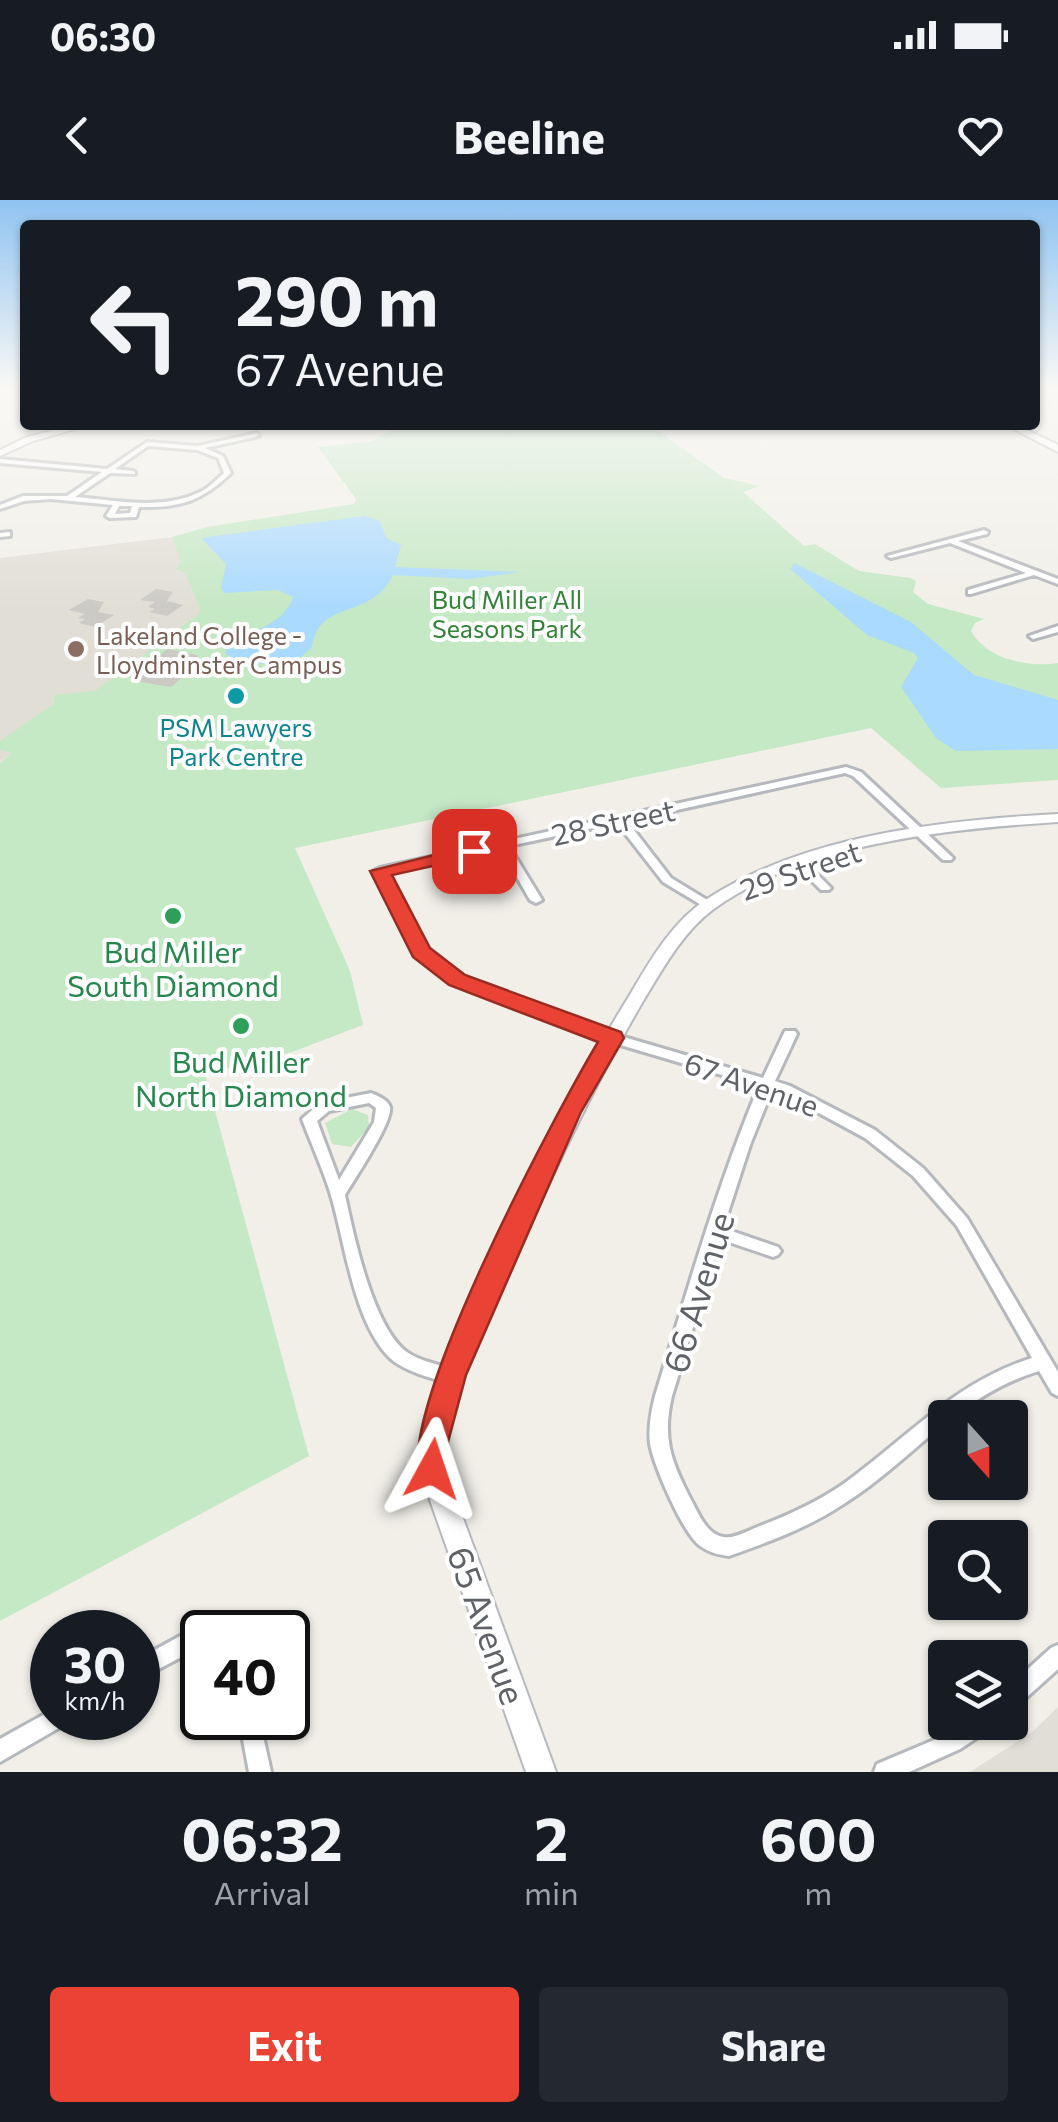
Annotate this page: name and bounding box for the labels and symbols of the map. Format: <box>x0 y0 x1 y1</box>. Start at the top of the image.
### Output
park label: Bud Miller All Seasons Park <box>432 584 582 643</box>
place label: Lakeland College - Lloydminster Campus <box>96 620 342 679</box>
marker: Lakeland College - Lloydminster Campus <box>65 638 87 660</box>
marker: PSM Lawyers Park Centre <box>225 685 247 707</box>
place label: PSM Lawyers Park Centre <box>160 712 312 771</box>
street label: 28 Street <box>548 790 678 852</box>
pin <box>432 809 517 894</box>
street label: 29 Street <box>735 831 865 907</box>
marker: Bud Miller South Diamond <box>162 905 184 927</box>
place label: Bud Miller South Diamond <box>67 932 279 1003</box>
marker: Bud Miller North Diamond <box>230 1015 252 1037</box>
place label: Bud Miller North Diamond <box>135 1042 347 1113</box>
street label: 67 Avenue <box>680 1043 824 1123</box>
street label: 66 Avenue <box>652 1206 742 1378</box>
north arrow <box>928 1400 1028 1500</box>
position arrow <box>380 1417 484 1521</box>
street label: 65 Avenue <box>440 1540 536 1710</box>
speed limit sign: 40 <box>180 1610 310 1740</box>

